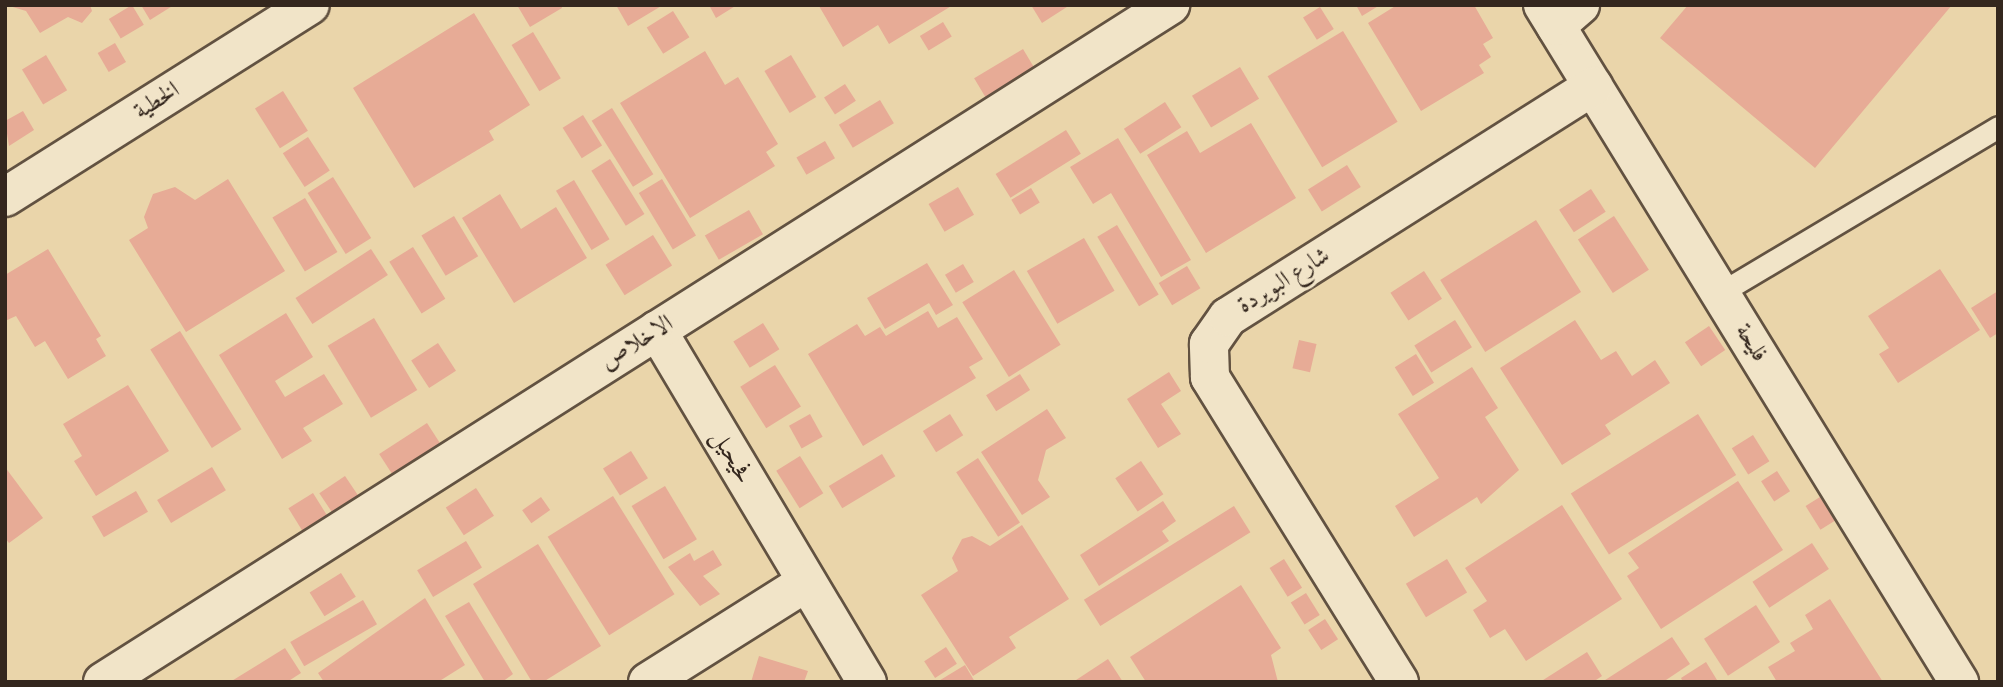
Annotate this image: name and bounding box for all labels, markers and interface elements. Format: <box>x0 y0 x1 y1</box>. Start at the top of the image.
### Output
street label: الخطية <box>129 76 185 126</box>
street label: شارع البويردة <box>1233 241 1335 321</box>
street label: الاخلاص <box>595 309 679 377</box>
street label: فليحة <box>1728 319 1774 367</box>
street label: فحيحيل <box>704 425 758 489</box>

